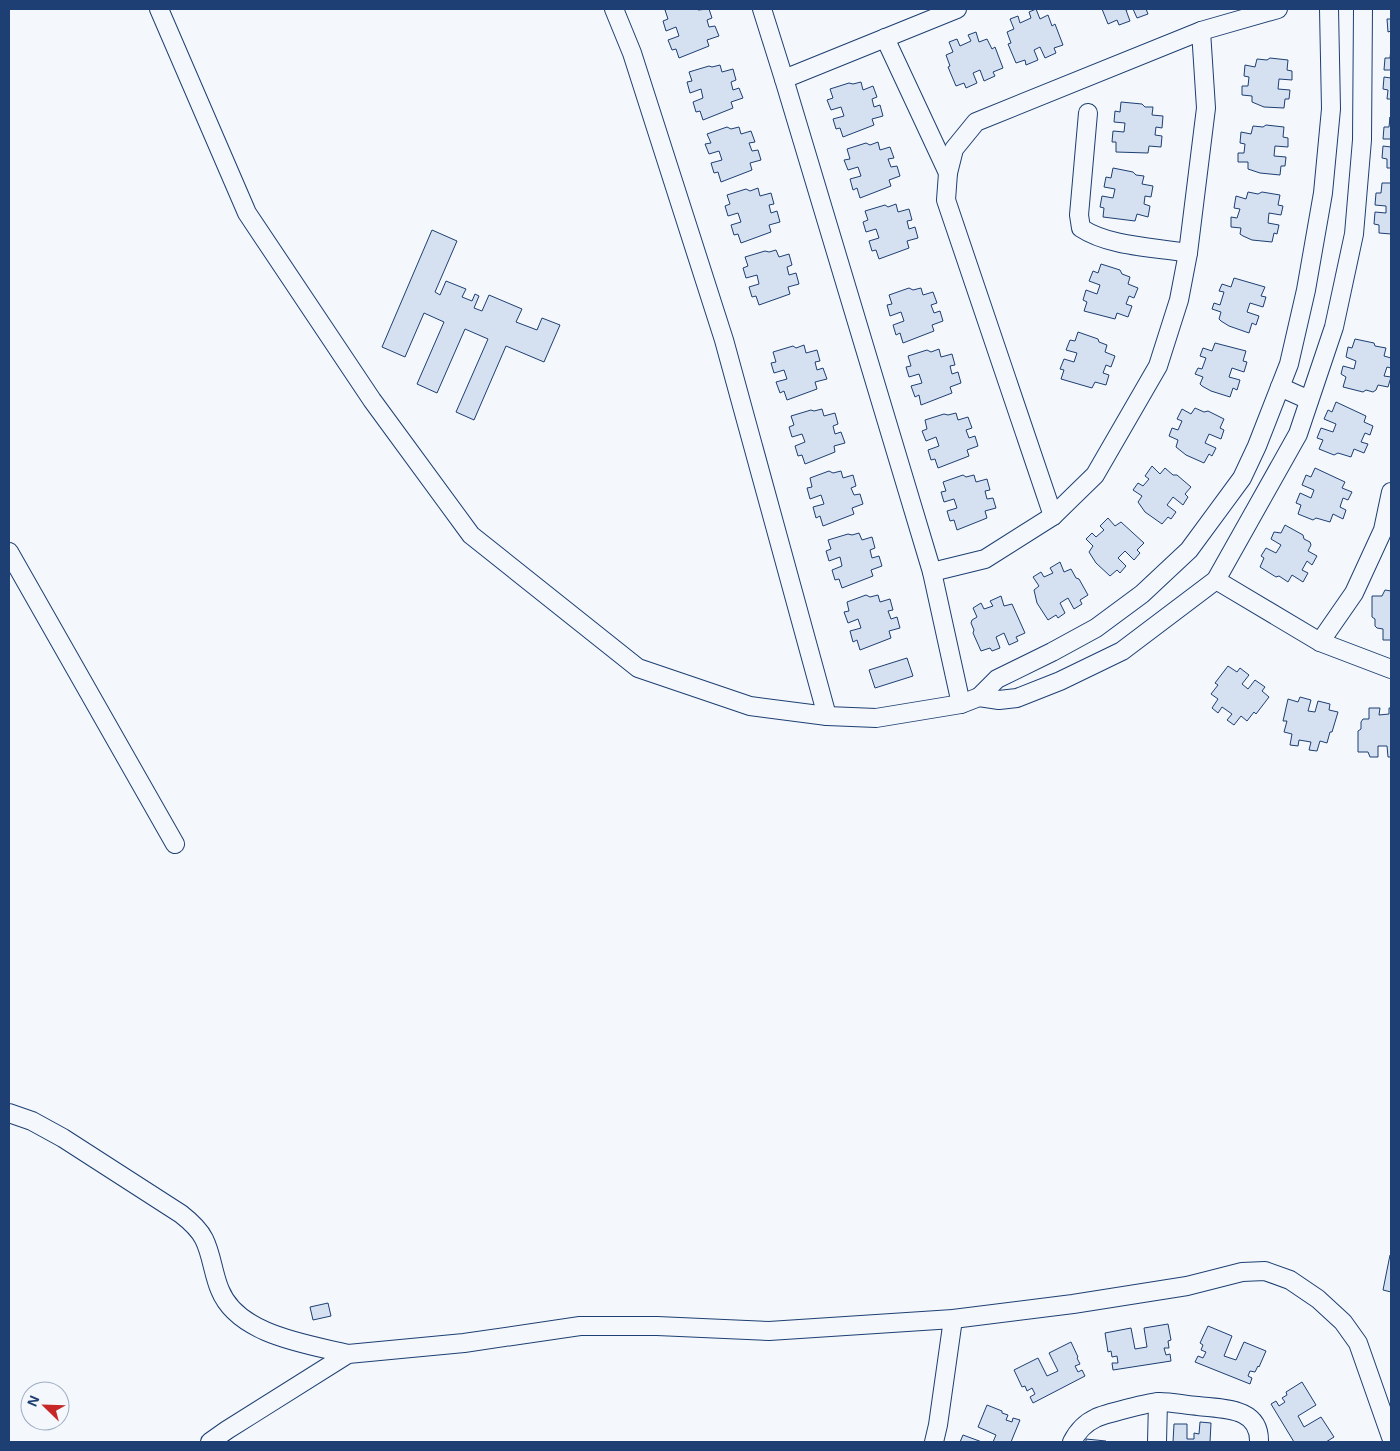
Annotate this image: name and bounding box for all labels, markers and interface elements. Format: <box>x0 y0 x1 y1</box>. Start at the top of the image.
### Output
north arrow <box>20 1381 70 1431</box>
text: N <box>24 1393 42 1409</box>

